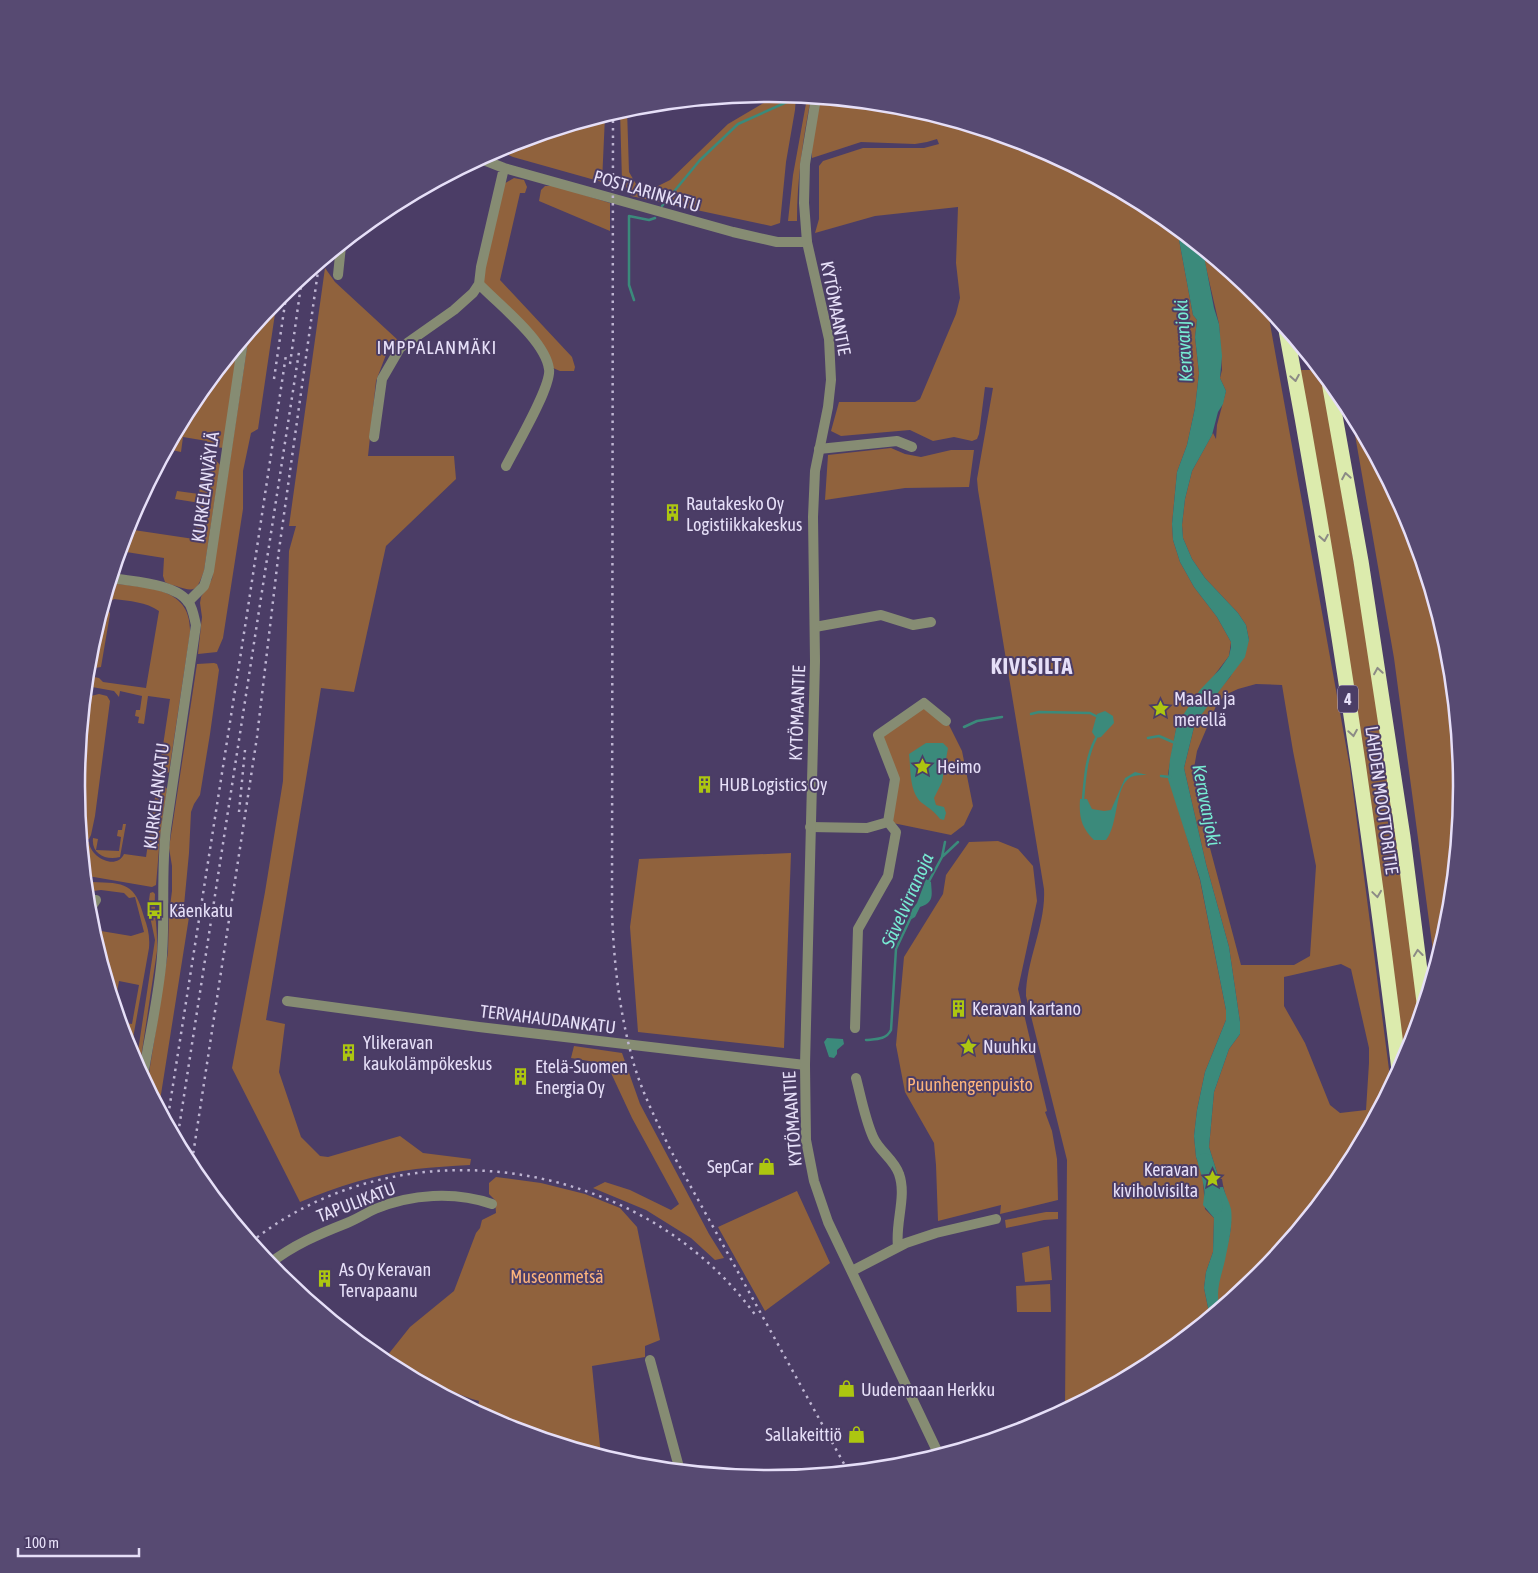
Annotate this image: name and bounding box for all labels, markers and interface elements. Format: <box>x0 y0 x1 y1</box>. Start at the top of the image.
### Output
street label: POSTLARINKATU <box>591 166 703 216</box>
street label: KYTÖMAANTIE <box>817 259 855 357</box>
water label: Keravanjoki <box>1169 299 1197 383</box>
district label: IMPPALANMÄKI <box>377 336 497 358</box>
one-way arrow <box>1289 373 1299 382</box>
street label: KURKELANVÄYLÄ <box>187 430 223 544</box>
one-way arrow <box>1342 472 1352 481</box>
place label: Rautakesko Oy Logistiikkakeskus <box>686 493 802 535</box>
building icon: Rautakesko Oy Logistiikkakeskus <box>662 503 682 523</box>
one-way arrow <box>1318 533 1328 542</box>
district label: KIVISILTA <box>991 653 1073 679</box>
street label: KYTÖMAANTIE <box>785 665 809 761</box>
one-way arrow <box>1373 667 1384 675</box>
road number: 4 <box>1338 686 1358 712</box>
place label: Maalla ja merellä <box>1174 688 1236 730</box>
place icon: Maalla ja merellä <box>1150 698 1170 718</box>
street label: LAHDEN MOOTTORITIE <box>1361 725 1403 876</box>
one-way arrow <box>1348 728 1358 737</box>
street label: KURKELANKATU <box>139 742 173 850</box>
place icon: Heimo <box>913 756 933 776</box>
place label: Heimo <box>937 756 981 777</box>
water label: Keravanjoki <box>1188 762 1226 848</box>
building icon: HUB Logistics Oy <box>695 774 715 794</box>
place label: HUB Logistics Oy <box>719 774 827 795</box>
water label: Sävelvirranoja <box>876 849 938 952</box>
one-way arrow <box>1371 890 1382 898</box>
bus stop icon: Käenkatu <box>145 900 165 920</box>
place label: Käenkatu <box>169 900 233 921</box>
one-way arrow <box>1413 949 1424 957</box>
building icon: Keravan kartano <box>948 998 968 1018</box>
place label: Keravan kartano <box>972 998 1081 1019</box>
street label: TERVAHAUDANKATU <box>479 1000 617 1038</box>
place label: Ylikeravan kaukolämpökeskus <box>363 1032 492 1074</box>
place icon: Nuuhku <box>959 1036 979 1056</box>
place label: Nuuhku <box>983 1036 1036 1057</box>
building icon: Ylikeravan kaukolämpökeskus <box>339 1042 359 1062</box>
place label: Etelä-Suomen Energia Oy <box>535 1056 628 1098</box>
building icon: Etelä-Suomen Energia Oy <box>511 1066 531 1086</box>
street label: KYTÖMAANTIE <box>778 1070 806 1167</box>
park label: Puunhengenpuisto <box>907 1074 1033 1095</box>
place label: SepCar <box>707 1156 754 1177</box>
shop icon: SepCar <box>757 1156 777 1176</box>
place label: Keravan kiviholvisilta <box>1113 1159 1198 1201</box>
place icon: Keravan kiviholvisilta <box>1202 1169 1222 1189</box>
street label: TAPULIKATU <box>314 1177 398 1227</box>
place label: As Oy Keravan Tervapaanu <box>339 1259 431 1301</box>
park label: Museonmetsä <box>510 1266 604 1287</box>
building icon: As Oy Keravan Tervapaanu <box>315 1269 335 1289</box>
shop icon: Uudenmaan Herkku <box>837 1379 857 1399</box>
place label: Uudenmaan Herkku <box>861 1379 995 1400</box>
place label: Sallakeittiö <box>765 1424 842 1445</box>
shop icon: Sallakeittiö <box>846 1424 866 1444</box>
scale bar <box>18 1526 139 1558</box>
text: 100 m <box>25 1534 59 1551</box>

